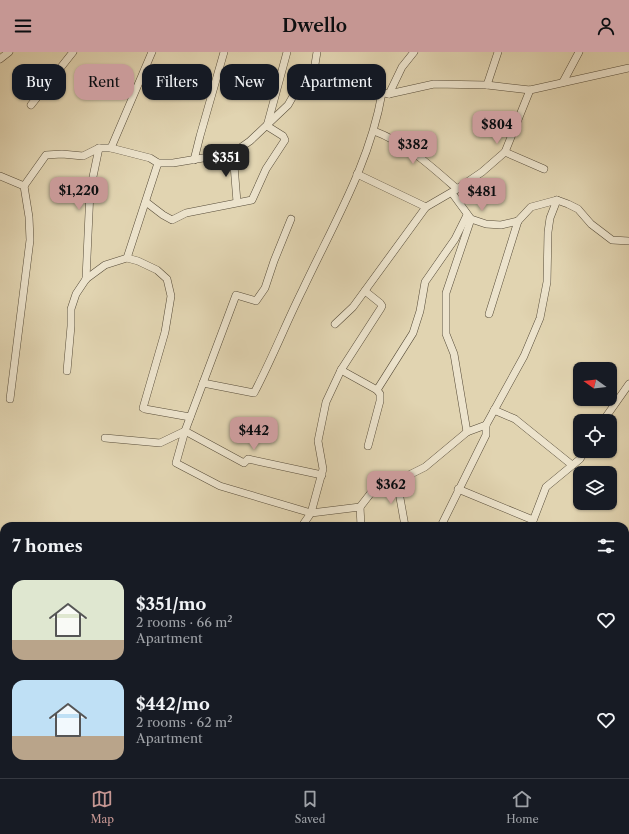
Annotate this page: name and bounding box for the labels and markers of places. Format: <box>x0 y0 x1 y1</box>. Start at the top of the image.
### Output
pin: $804 <box>473 111 521 145</box>
pin: $382 <box>389 131 437 165</box>
pin: $351 <box>202 144 250 178</box>
pin: $1,220 <box>46 177 112 211</box>
pin: $481 <box>458 178 506 212</box>
pin: $442 <box>230 417 278 451</box>
pin: $362 <box>367 471 415 505</box>

